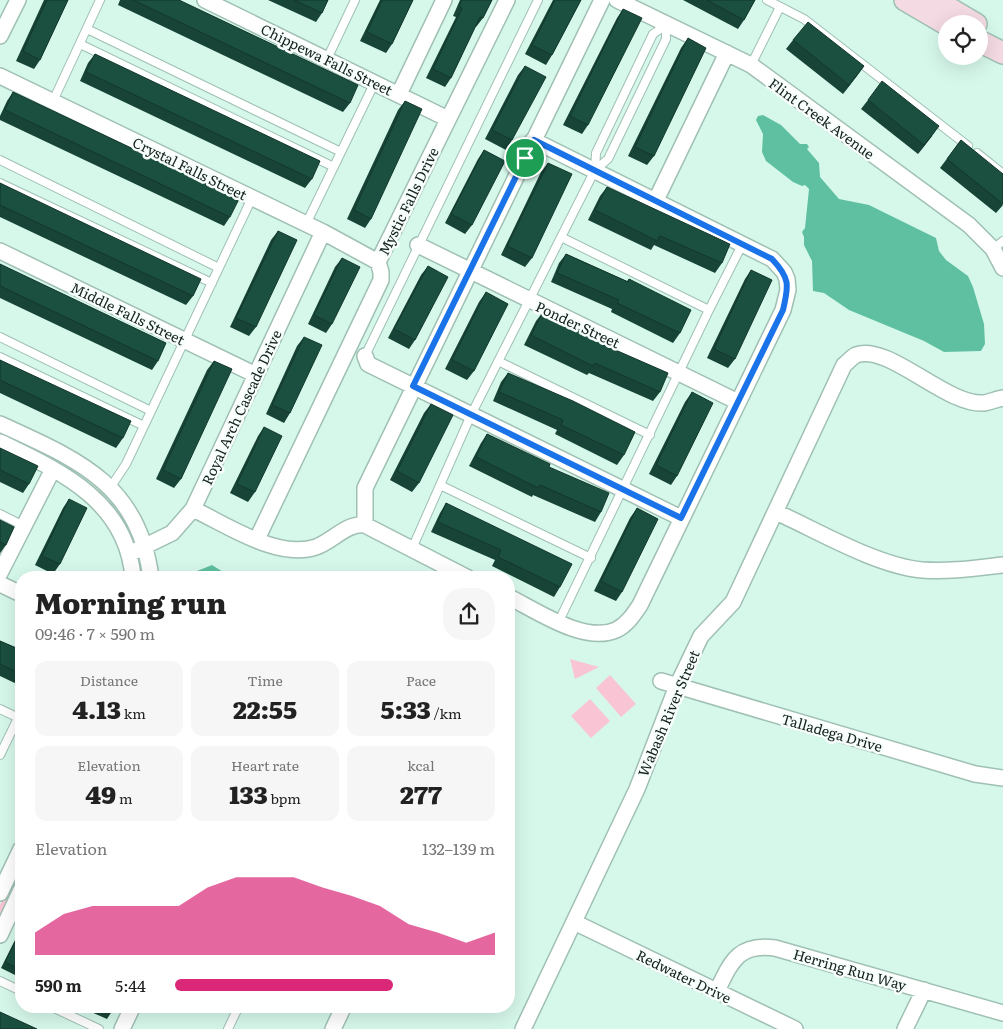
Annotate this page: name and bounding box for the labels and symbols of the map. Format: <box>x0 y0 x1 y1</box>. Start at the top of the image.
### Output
street label: Chippewa Falls Street <box>258 18 397 100</box>
street label: Flint Creek Avenue <box>765 73 879 163</box>
street label: Crystal Falls Street <box>129 132 251 205</box>
pin <box>504 137 546 179</box>
street label: Mystic Falls Drive <box>373 144 443 258</box>
street label: Middle Falls Street <box>68 277 189 349</box>
street label: Ponder Street <box>533 296 624 352</box>
street label: Royal Arch Cascade Drive <box>196 326 286 488</box>
street label: Wabash River Street <box>632 646 704 779</box>
street label: Talladega Drive <box>779 708 885 756</box>
street label: Herring Run Way <box>791 943 910 995</box>
street label: Redwater Drive <box>633 944 735 1008</box>

